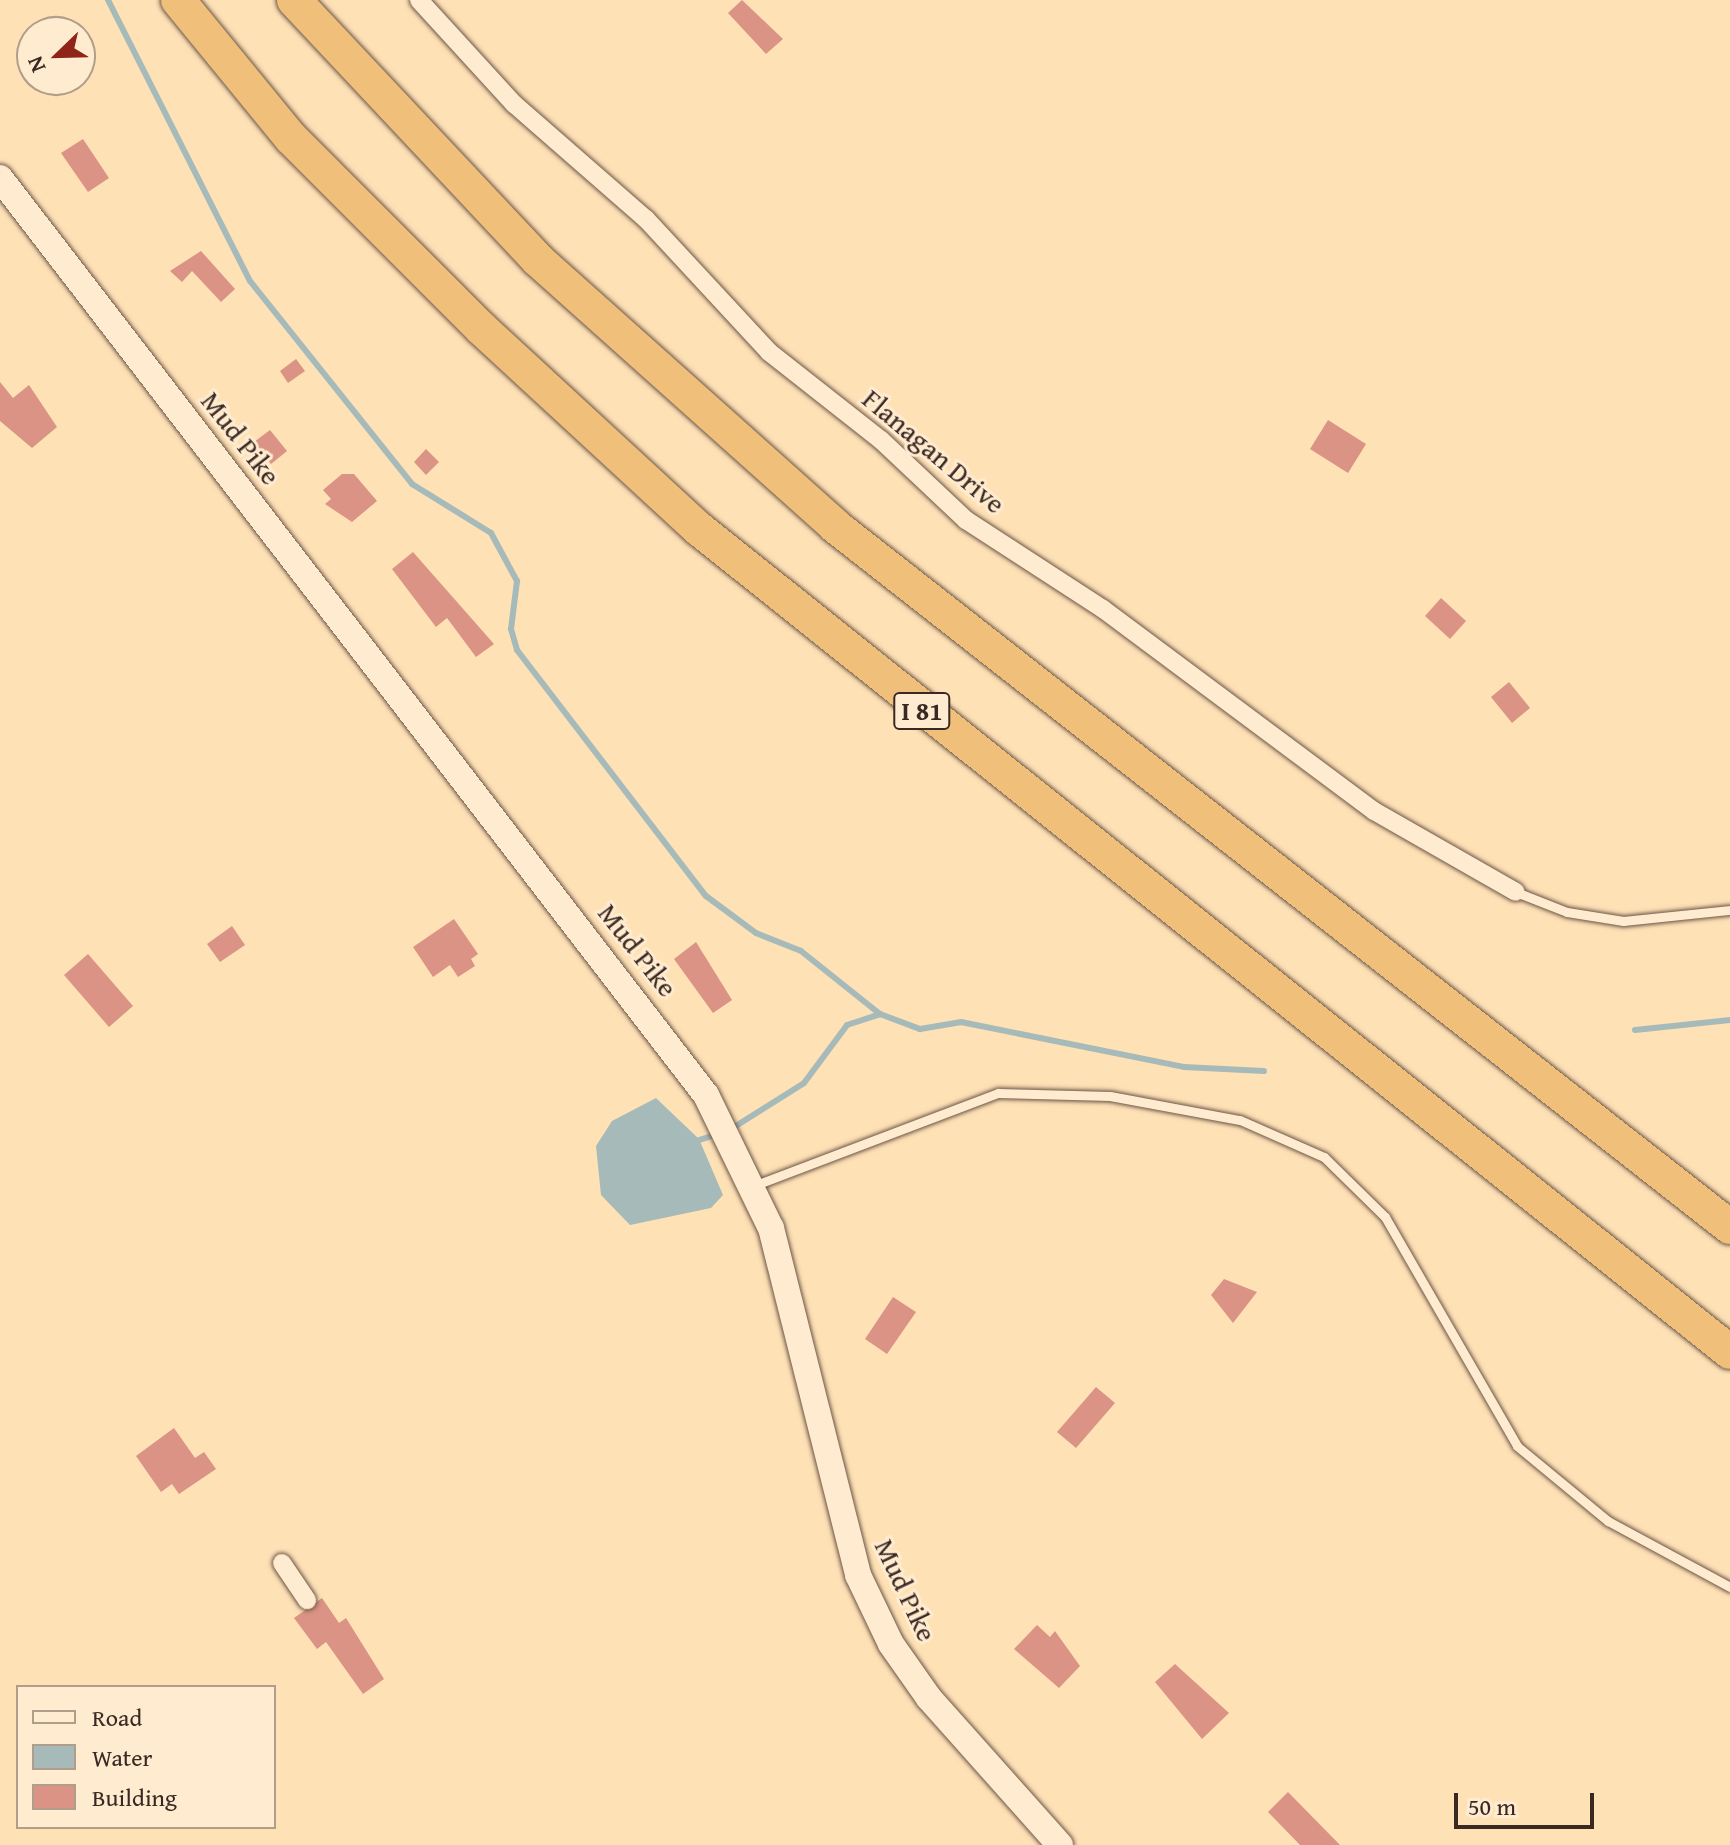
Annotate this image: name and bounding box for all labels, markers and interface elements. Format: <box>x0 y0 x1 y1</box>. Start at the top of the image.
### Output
north arrow <box>16 16 96 96</box>
text: N <box>18 52 53 78</box>
street label: Flanagan Drive <box>856 382 1012 520</box>
street label: Mud Pike <box>194 385 288 491</box>
road number: I 81 <box>892 689 952 733</box>
street label: Mud Pike <box>591 897 685 1003</box>
street label: Mud Pike <box>868 1534 944 1646</box>
legend <box>16 1685 276 1829</box>
text: Road <box>92 1700 142 1735</box>
text: Water <box>92 1740 152 1775</box>
scale bar <box>1458 1777 1598 1827</box>
text: Building <box>92 1780 177 1815</box>
text: 50 m <box>1468 1789 1516 1824</box>

